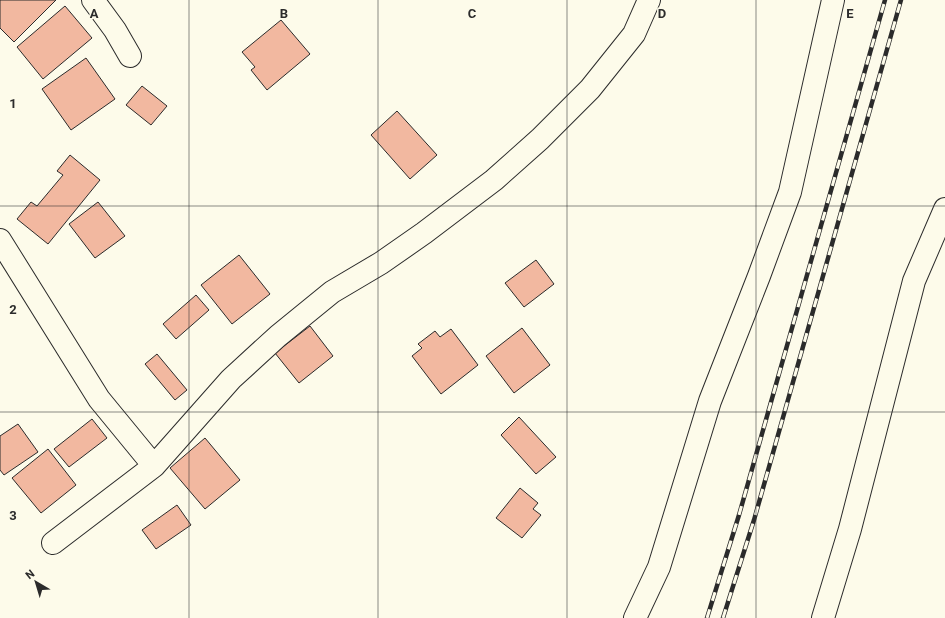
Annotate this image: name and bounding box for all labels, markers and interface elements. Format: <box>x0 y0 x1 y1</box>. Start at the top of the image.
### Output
text: A <box>90 6 99 21</box>
text: B <box>280 6 288 21</box>
text: C <box>468 6 477 21</box>
text: D <box>658 6 666 21</box>
text: E <box>846 6 854 21</box>
text: 1 <box>9 96 17 111</box>
text: 2 <box>9 302 17 317</box>
text: 3 <box>9 508 17 523</box>
north arrow <box>16 562 56 602</box>
text: N <box>23 567 37 582</box>

